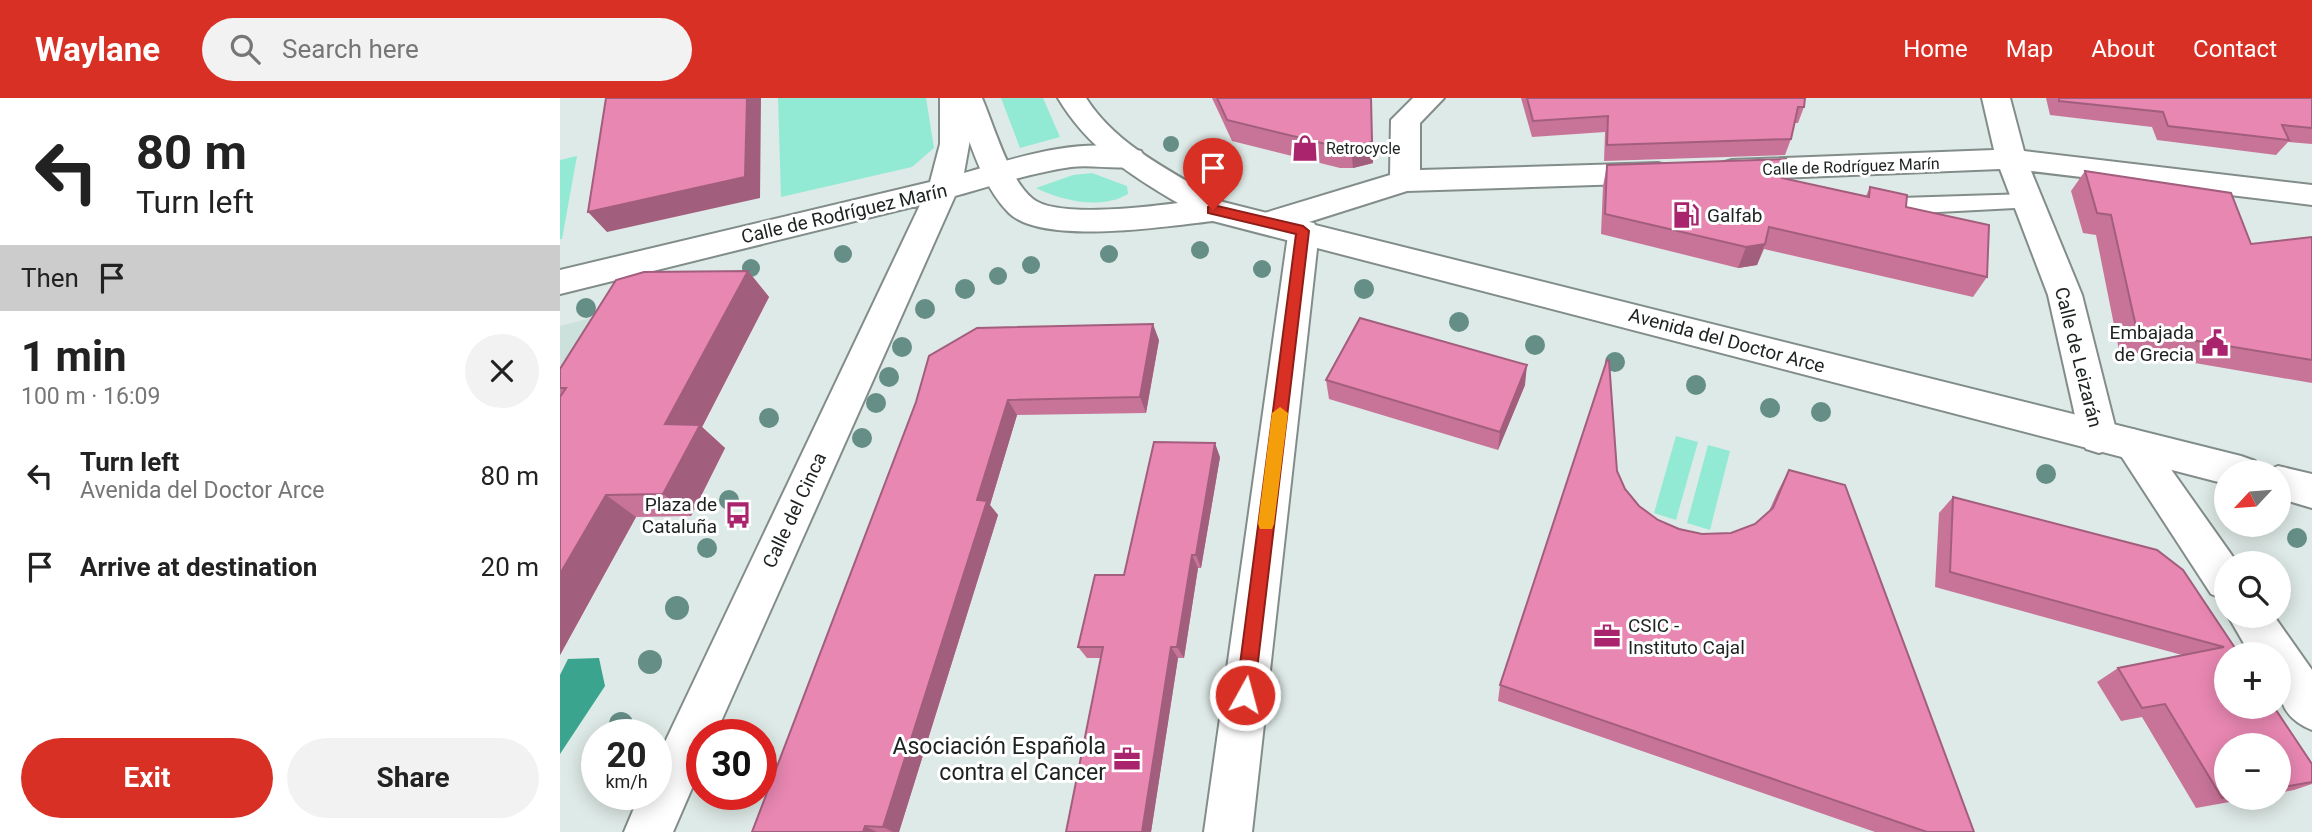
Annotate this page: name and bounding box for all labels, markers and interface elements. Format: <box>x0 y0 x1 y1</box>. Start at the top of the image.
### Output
search box <box>202 18 692 81</box>
text: Waylane <box>35 30 160 69</box>
icon: search <box>226 30 264 68</box>
text: Search here <box>282 34 419 64</box>
text: Home <box>1903 35 1968 63</box>
text: Map <box>2006 35 2053 63</box>
text: About <box>2091 35 2155 63</box>
text: Contact <box>2193 35 2277 63</box>
text: 80 m <box>136 124 247 181</box>
icon: left <box>21 126 112 217</box>
shop icon: Retrocycle <box>1290 133 1320 163</box>
pin <box>1183 138 1243 210</box>
place label: Retrocycle <box>1326 139 1401 158</box>
icon: arrive <box>1194 149 1232 187</box>
street label: Calle de Rodríguez Marín <box>1762 154 1940 179</box>
street label: Calle de Rodríguez Marín <box>739 179 949 248</box>
text: Turn left <box>136 183 254 221</box>
fuel station icon: Galfab <box>1671 200 1701 230</box>
place label: Galfab <box>1707 204 1763 227</box>
icon: arrive <box>93 259 131 297</box>
text: Then <box>21 263 79 293</box>
street label: Calle de Leizarán <box>2050 285 2107 430</box>
street label: Avenida del Doctor Arce <box>1626 303 1827 378</box>
place label: Embajada de Grecia <box>2110 321 2194 366</box>
public building icon: Embajada de Grecia <box>2200 328 2230 358</box>
text: 1 min <box>21 332 127 381</box>
button: close <box>465 334 539 408</box>
text: 100 m · 16:09 <box>21 383 160 410</box>
text: Turn left <box>80 447 179 477</box>
street label: Calle del Cinca <box>758 449 831 572</box>
icon: left <box>21 457 59 495</box>
north arrow <box>2214 460 2291 537</box>
map controls <box>2214 460 2291 810</box>
text: 80 m <box>481 461 539 491</box>
text: Avenida del Doctor Arce <box>80 477 325 504</box>
place label: Plaza de Cataluña <box>642 493 717 538</box>
bus stop icon: Plaza de Cataluña <box>723 500 753 530</box>
icon: arrive <box>21 548 59 586</box>
button: search <box>2214 551 2291 628</box>
text: Arrive at destination <box>80 552 317 582</box>
text: 20 m <box>481 552 539 582</box>
place label: CSIC - Instituto Cajal <box>1628 614 1745 659</box>
office icon: CSIC - Instituto Cajal <box>1592 621 1622 651</box>
button: + <box>2214 642 2291 719</box>
position arrow <box>1208 658 1282 732</box>
speed limit sign: 30 <box>686 719 777 810</box>
place label: Asociación Española contra el Cancer <box>892 733 1106 786</box>
button: − <box>2214 733 2291 810</box>
text: 20 <box>606 735 647 776</box>
button: Exit <box>21 738 273 818</box>
button: Share <box>287 738 539 818</box>
office icon: Asociación Española contra el Cancer <box>1112 744 1142 774</box>
text: km/h <box>605 771 648 792</box>

